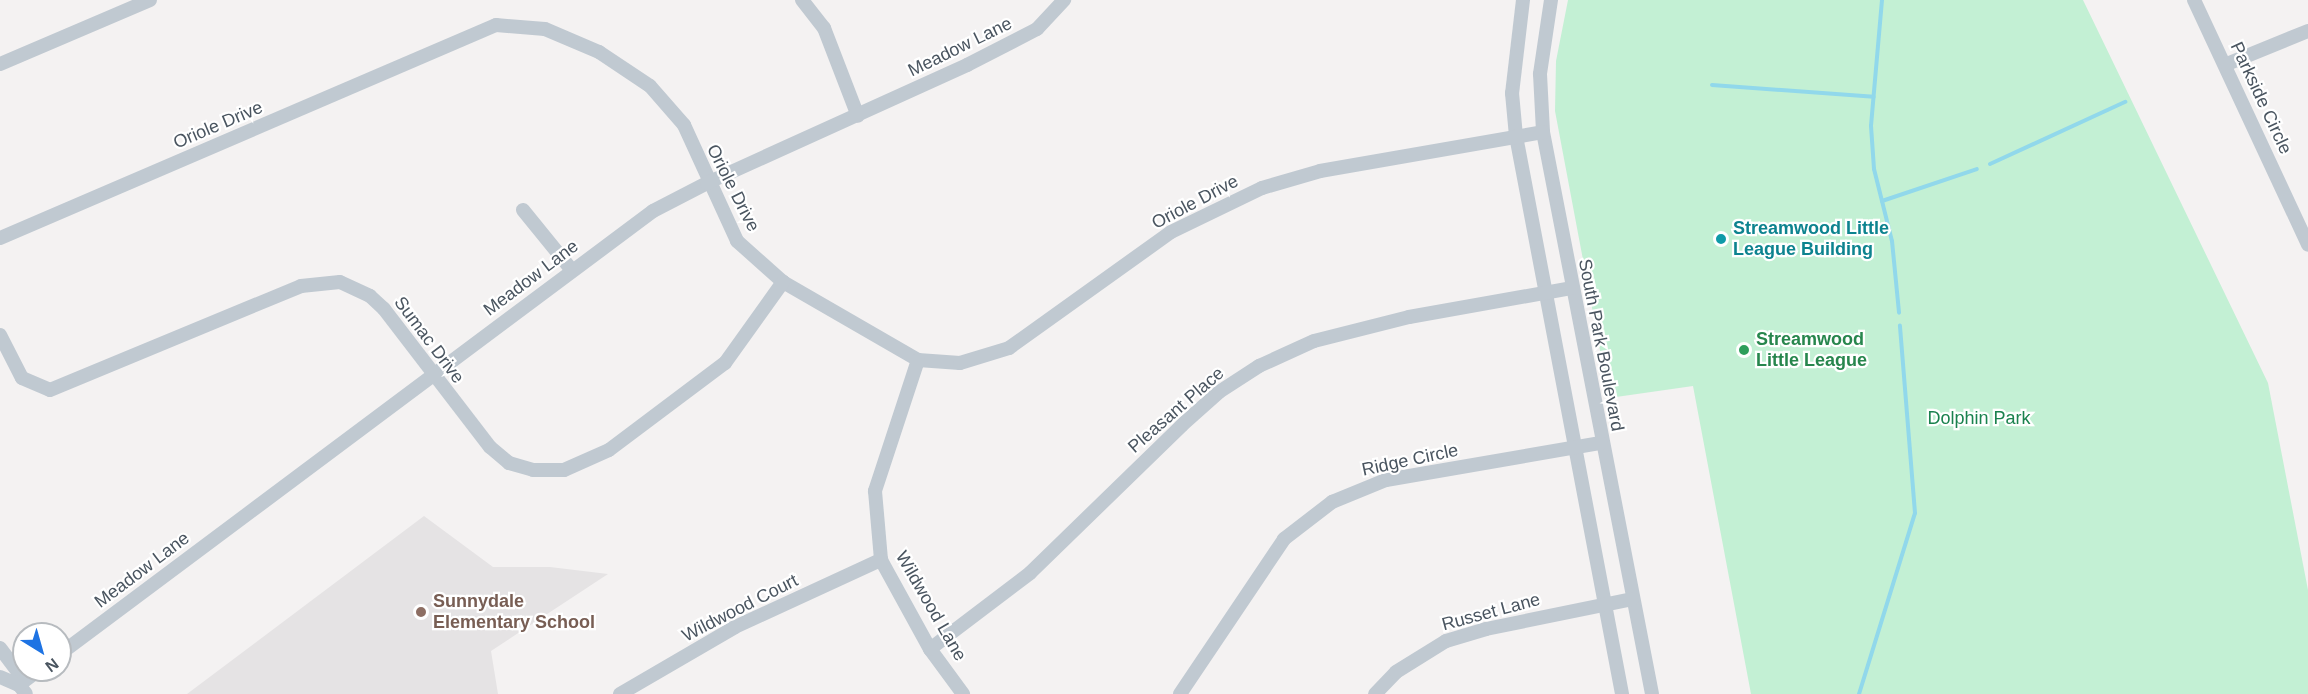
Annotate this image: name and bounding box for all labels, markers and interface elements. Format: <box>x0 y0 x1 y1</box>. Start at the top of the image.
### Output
street label: Meadow Lane <box>904 13 1016 81</box>
street label: Parkside Circle <box>2226 39 2296 157</box>
street label: Oriole Drive <box>170 96 266 154</box>
street label: Oriole Drive <box>702 141 764 235</box>
street label: Oriole Drive <box>1148 170 1242 234</box>
place label: Streamwood Little League Building <box>1733 218 1889 260</box>
marker: Streamwood Little League Building <box>1714 232 1728 246</box>
street label: Meadow Lane <box>479 235 583 321</box>
street label: South Park Boulevard <box>1574 257 1628 433</box>
street label: Sumac Drive <box>389 292 469 388</box>
place label: Streamwood Little League <box>1756 329 1867 372</box>
marker: Streamwood Little League <box>1737 343 1751 357</box>
street label: Pleasant Place <box>1124 362 1228 458</box>
park label: Dolphin Park <box>1927 407 2031 429</box>
street label: Ridge Circle <box>1360 439 1460 481</box>
street label: Meadow Lane <box>90 527 194 613</box>
street label: Wildwood Lane <box>891 547 971 665</box>
street label: Wildwood Court <box>678 570 802 646</box>
street label: Russet Lane <box>1439 588 1543 636</box>
place label: Sunnydale Elementary School <box>433 591 595 634</box>
marker: Sunnydale Elementary School <box>414 605 428 619</box>
north arrow <box>12 622 72 682</box>
text: N <box>42 655 62 675</box>

